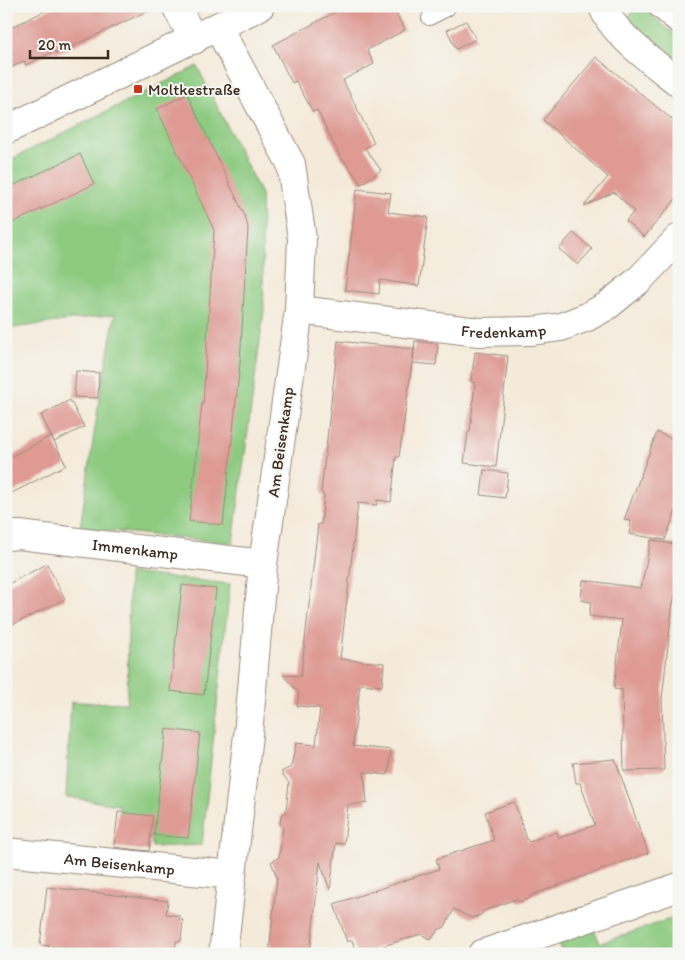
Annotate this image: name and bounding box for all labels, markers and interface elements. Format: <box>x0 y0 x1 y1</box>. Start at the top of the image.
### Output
scale bar <box>30 28 108 60</box>
text: 20 m <box>38 36 72 54</box>
place label: Moltkestraße <box>148 80 240 99</box>
marker: Moltkestraße <box>132 83 144 95</box>
street label: Fredenkamp <box>460 320 548 342</box>
street label: Am Beisenkamp <box>263 386 298 498</box>
street label: Immenkamp <box>91 535 179 564</box>
street label: Am Beisenkamp <box>63 849 176 879</box>

